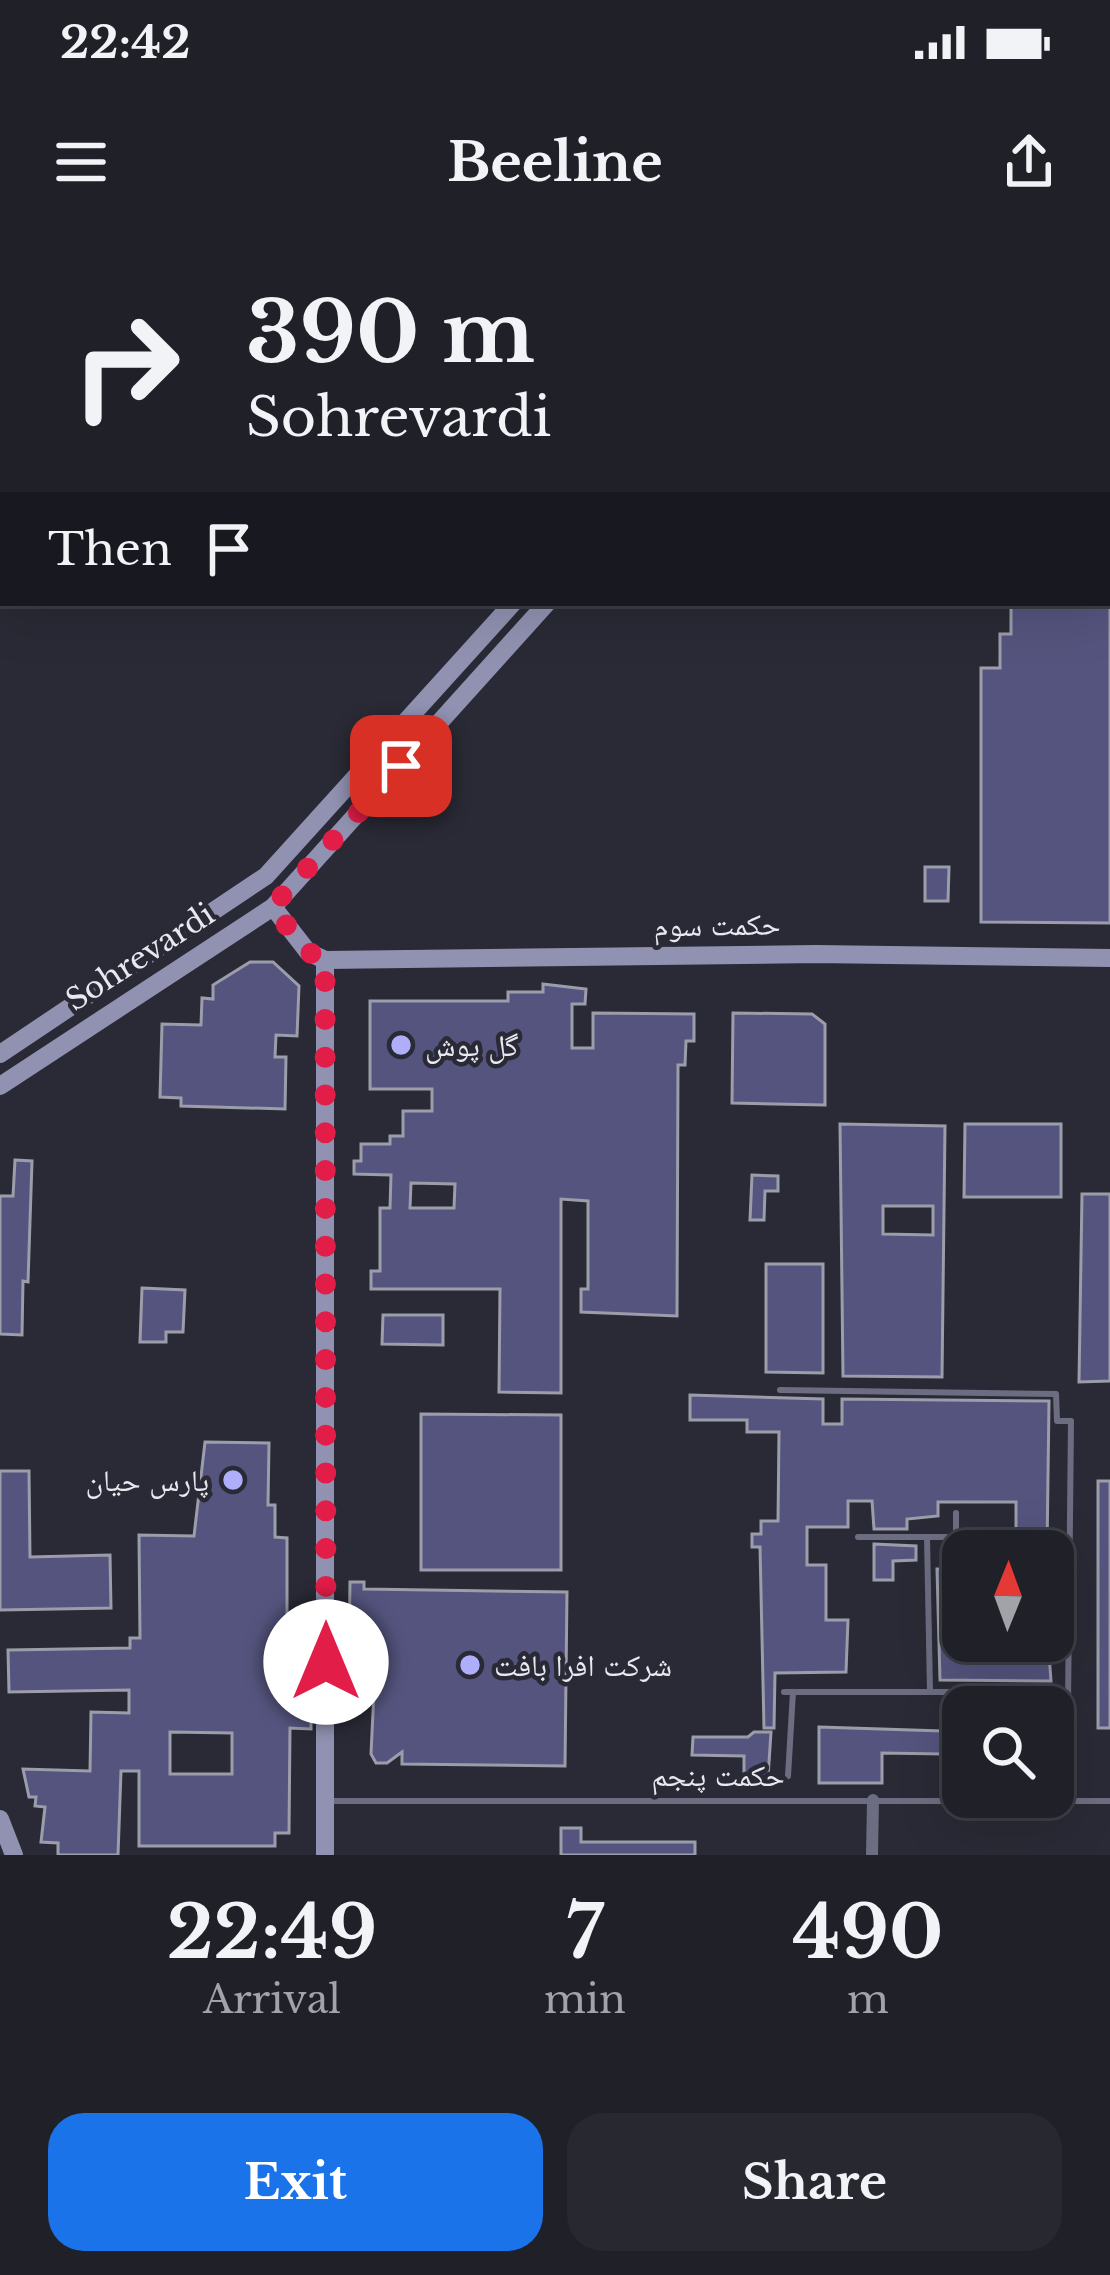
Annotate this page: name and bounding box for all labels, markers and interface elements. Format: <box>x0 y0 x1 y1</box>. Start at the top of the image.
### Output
text: 22:42 <box>60 14 191 70</box>
icon: menu <box>48 129 114 195</box>
text: Beeline <box>447 129 663 196</box>
icon: share <box>996 129 1062 195</box>
text: 390 m <box>246 281 535 385</box>
icon: right <box>48 288 204 444</box>
text: Sohrevardi <box>246 384 551 451</box>
icon: arrive <box>196 516 262 582</box>
text: Then <box>48 521 172 577</box>
pin <box>350 715 452 817</box>
icon: arrive <box>368 733 434 799</box>
street label: Sohrevardi <box>59 895 221 1019</box>
street label: حکمت سوم <box>653 905 781 946</box>
place label: گل پوش <box>425 1027 519 1064</box>
marker: گل پوش <box>388 1032 414 1058</box>
place label: پارس حیان <box>85 1462 209 1499</box>
marker: پارس حیان <box>220 1467 246 1493</box>
north arrow <box>942 1530 1074 1662</box>
map controls <box>942 1530 1074 1818</box>
position arrow <box>263 1599 389 1725</box>
place label: شرکت افرا بافت <box>494 1647 672 1684</box>
marker: شرکت افرا بافت <box>457 1652 483 1678</box>
button: search <box>942 1686 1074 1818</box>
street label: حکمت پنجم <box>651 1757 785 1796</box>
text: 22:49 <box>167 1888 377 1977</box>
text: 7 <box>566 1888 603 1977</box>
text: 490 <box>793 1888 943 1977</box>
text: Arrival <box>203 1975 341 2024</box>
text: min <box>544 1975 626 2024</box>
text: m <box>847 1975 889 2024</box>
button: Exit <box>48 2113 543 2251</box>
button: Share <box>567 2113 1062 2251</box>

